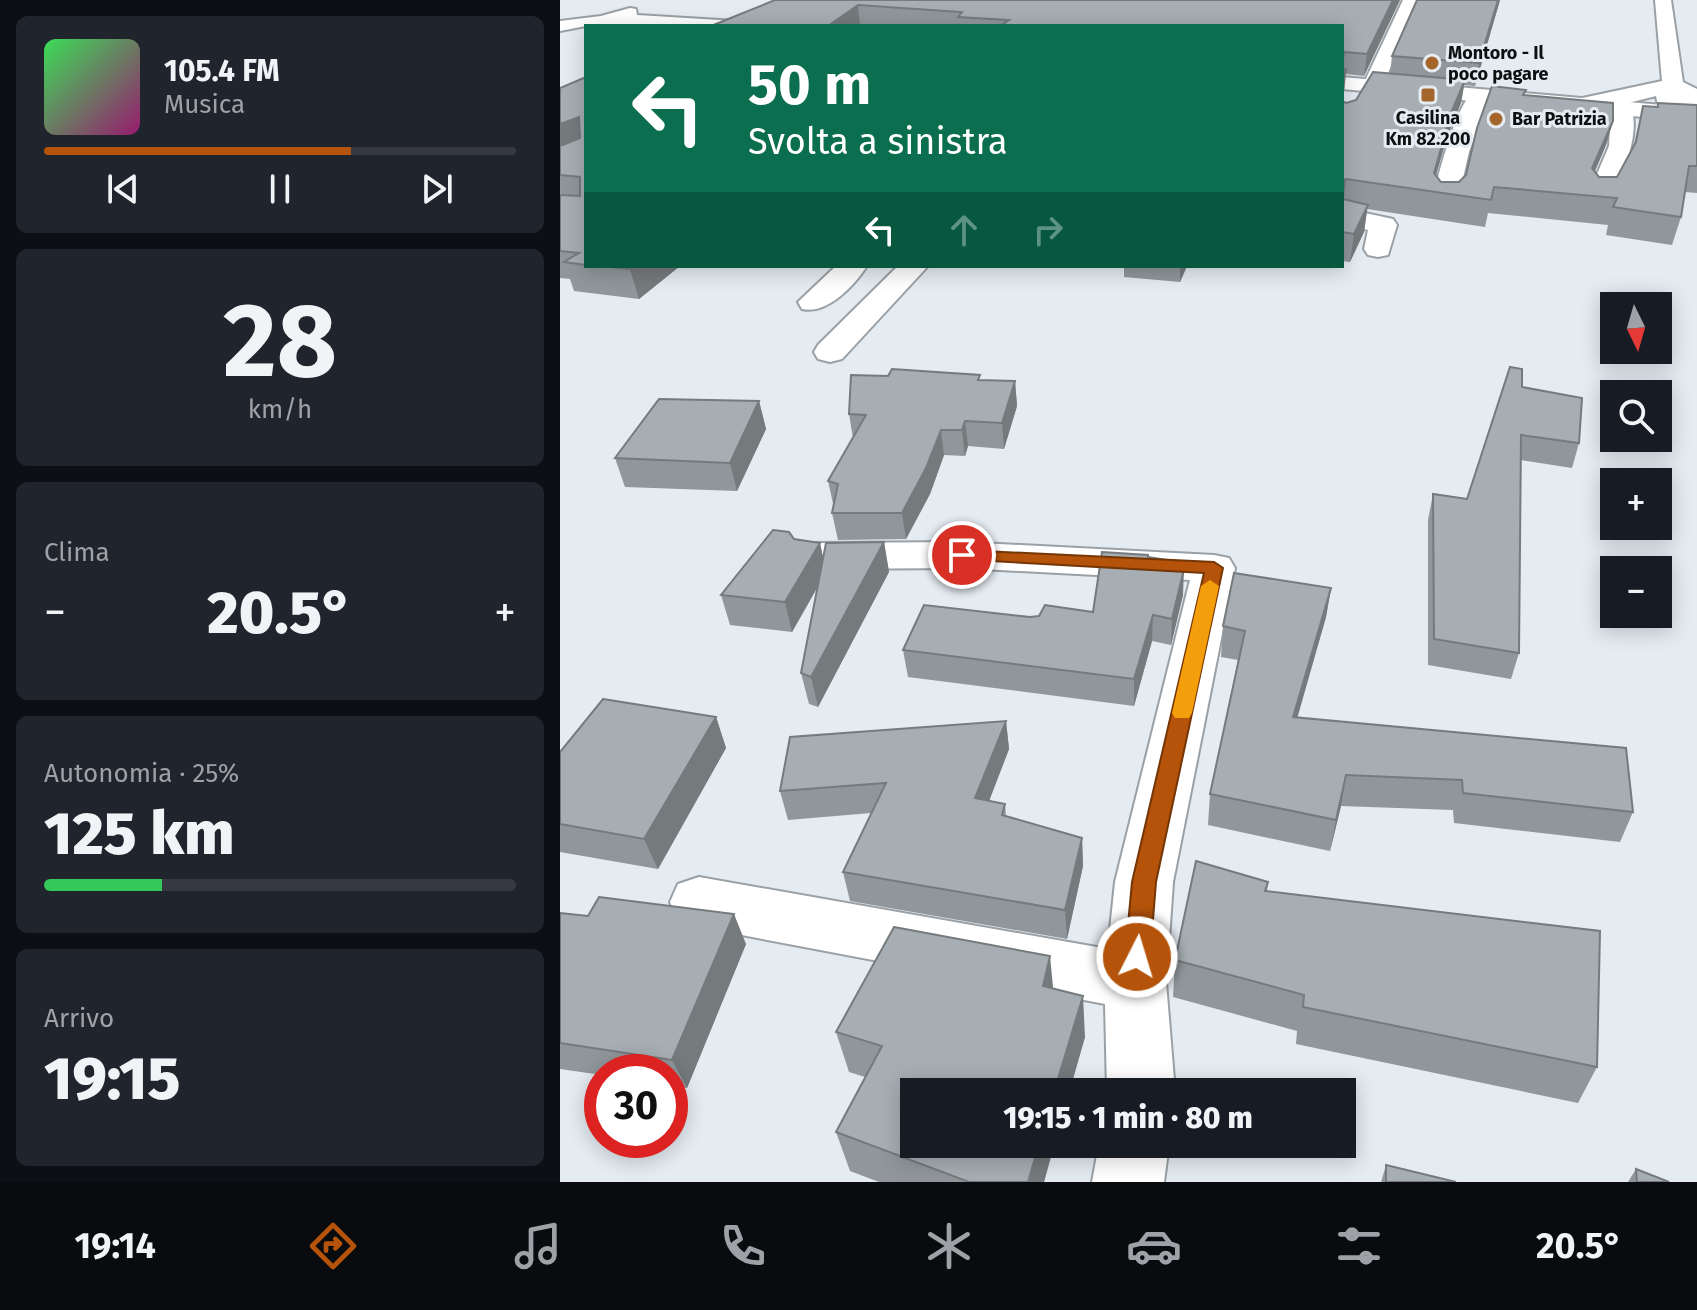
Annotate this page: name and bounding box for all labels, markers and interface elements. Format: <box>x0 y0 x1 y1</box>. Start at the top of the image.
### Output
place label: Montoro - Il poco pagare <box>1448 42 1549 85</box>
text: 50 m <box>748 52 871 119</box>
text: 105.4 FM <box>164 53 280 89</box>
marker: Montoro - Il poco pagare <box>1423 54 1441 72</box>
icon: left <box>616 56 720 160</box>
marker: Casilina Km 82.200 <box>1419 86 1437 104</box>
text: Musica <box>164 89 245 120</box>
place label: Casilina Km 82.200 <box>1385 107 1471 150</box>
place label: Bar Patrizia <box>1512 108 1607 130</box>
marker: Bar Patrizia <box>1487 110 1505 128</box>
text: Svolta a sinistra <box>748 120 1008 164</box>
icon: previous <box>101 167 145 211</box>
icon: pause <box>258 167 302 211</box>
icon: next <box>415 167 459 211</box>
icon: left <box>858 208 902 252</box>
icon: ahead <box>942 208 986 252</box>
icon: right <box>1026 208 1070 252</box>
text: 28 <box>223 279 337 404</box>
north arrow <box>1600 292 1672 364</box>
map controls <box>1600 292 1672 628</box>
button: search <box>1600 380 1672 452</box>
text: km/h <box>248 394 312 425</box>
button: + <box>1600 468 1672 540</box>
pin <box>928 521 996 589</box>
icon: arrive <box>940 533 984 577</box>
text: Clima <box>44 537 110 568</box>
button: − <box>1600 556 1672 628</box>
text: 20.5° <box>207 577 353 649</box>
text: − <box>44 586 66 639</box>
text: + <box>494 586 516 639</box>
text: Autonomia · 25% <box>44 758 239 789</box>
text: 125 km <box>44 798 235 870</box>
position arrow <box>1095 915 1179 999</box>
text: Arrivo <box>44 1003 114 1034</box>
text: 19:15 <box>44 1043 180 1115</box>
speed limit sign: 30 <box>584 1054 688 1158</box>
text: 19:15 · 1 min · 80 m <box>1003 1100 1253 1136</box>
icon: directions <box>305 1218 361 1274</box>
icon: music <box>510 1218 566 1274</box>
icon: phone <box>715 1218 771 1274</box>
icon: climate <box>921 1218 977 1274</box>
icon: car <box>1126 1218 1182 1274</box>
icon: filters <box>1331 1218 1387 1274</box>
text: 19:14 <box>75 1224 156 1268</box>
text: 20.5° <box>1536 1224 1622 1268</box>

